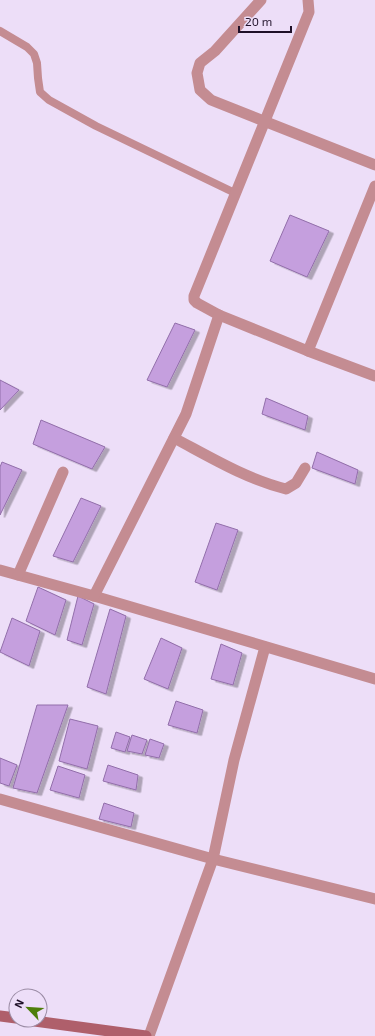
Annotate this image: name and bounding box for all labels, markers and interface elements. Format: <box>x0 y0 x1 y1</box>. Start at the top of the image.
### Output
scale bar <box>239 8 291 34</box>
text: 20 m <box>245 14 272 28</box>
north arrow <box>8 988 48 1028</box>
text: N <box>11 997 26 1010</box>

